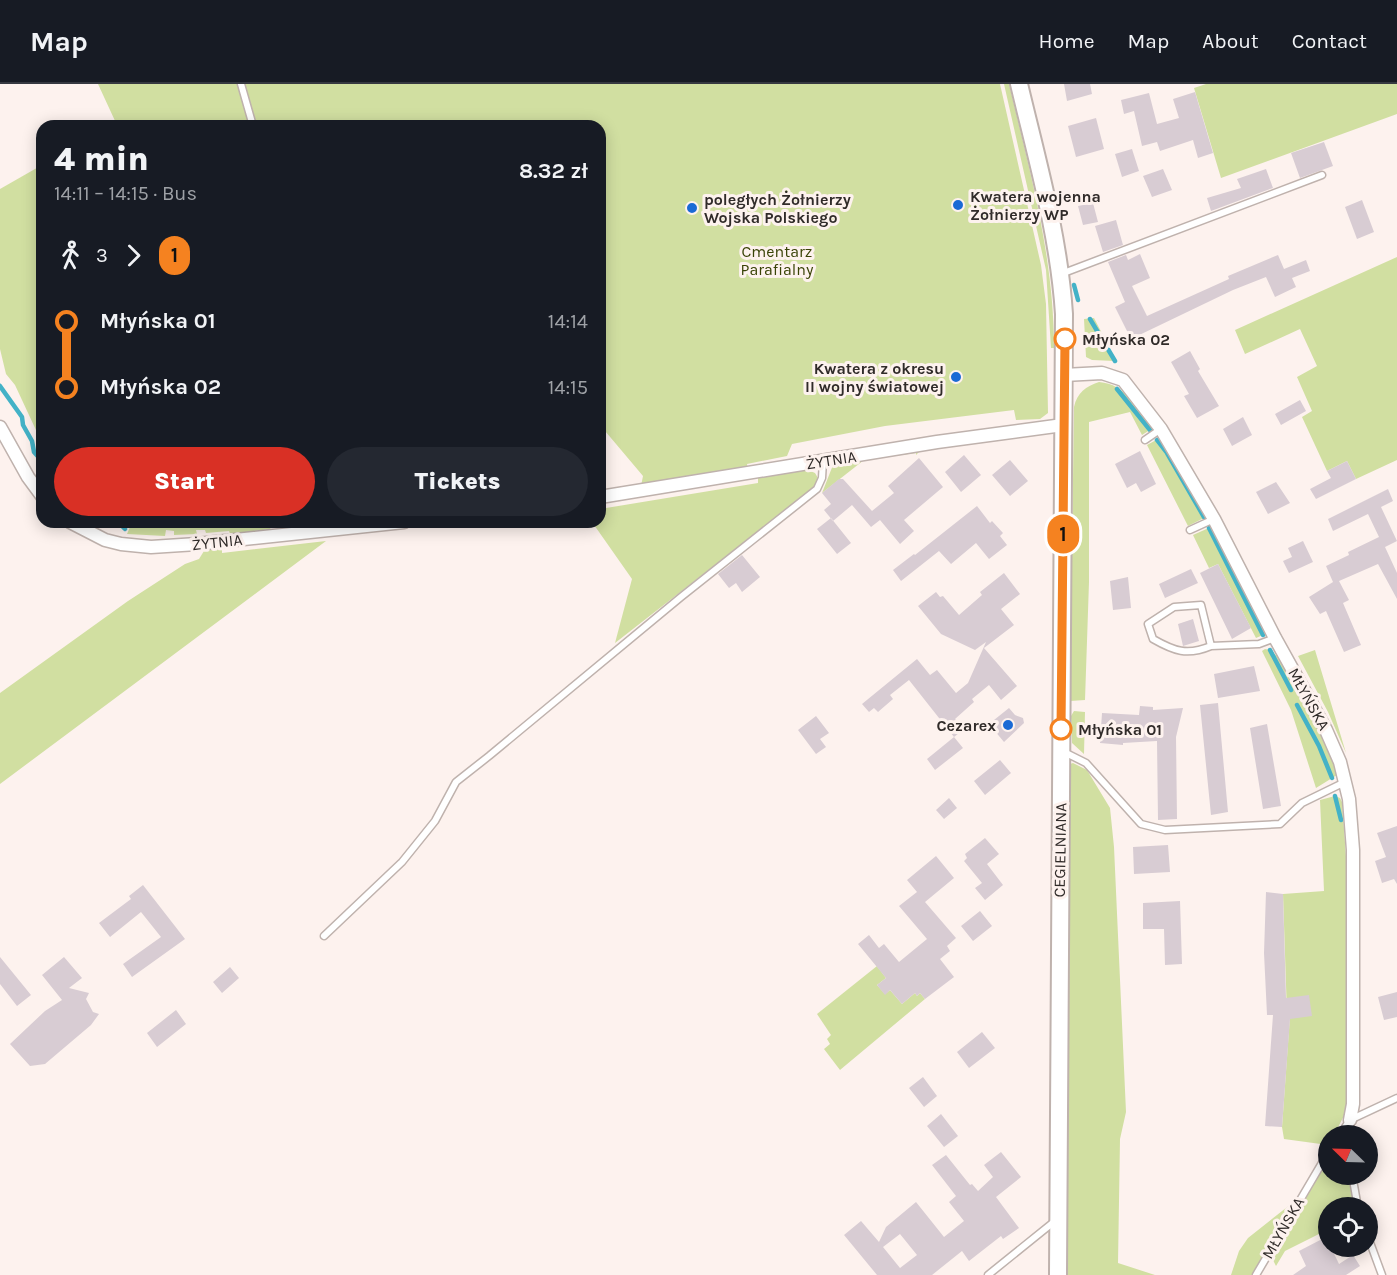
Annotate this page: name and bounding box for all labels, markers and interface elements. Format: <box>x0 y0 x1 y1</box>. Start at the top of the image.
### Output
text: Map <box>30 25 88 58</box>
text: Home <box>1039 29 1095 53</box>
text: Map <box>1128 29 1169 53</box>
text: About <box>1202 29 1259 53</box>
text: Contact <box>1292 29 1367 53</box>
text: 4 min <box>54 140 149 178</box>
text: 8.32 zł <box>519 158 588 184</box>
text: 14:11 – 14:15 · Bus <box>54 182 197 205</box>
place label: Kwatera wojenna Żołnierzy WP <box>970 187 1101 224</box>
place label: poległych Żołnierzy Wojska Polskiego <box>704 190 851 227</box>
marker: Kwatera wojenna Żołnierzy WP <box>951 198 965 212</box>
marker: poległych Żołnierzy Wojska Polskiego <box>685 201 699 215</box>
icon: walk <box>54 239 87 272</box>
icon: forward <box>117 239 150 272</box>
park label: Cmentarz Parafialny <box>741 242 814 279</box>
text: 1 <box>171 243 178 267</box>
text: 3 <box>96 244 108 267</box>
text: Młyńska 01 <box>100 308 216 334</box>
text: 14:14 <box>548 310 588 333</box>
marker: Młyńska 02 <box>1054 328 1076 350</box>
place label: Młyńska 02 <box>1082 330 1170 349</box>
place label: Kwatera z okresu II wojny światowej <box>805 359 944 396</box>
marker: Kwatera z okresu II wojny światowej <box>949 370 963 384</box>
text: Młyńska 02 <box>100 374 221 400</box>
text: 14:15 <box>548 376 588 399</box>
button: Start <box>54 447 315 516</box>
button: Tickets <box>327 447 588 516</box>
street label: ŻYTNIA <box>804 447 858 473</box>
line badge: 1 <box>1044 514 1082 554</box>
text: 1 <box>1059 522 1067 546</box>
street label: ŻYTNIA <box>191 530 243 554</box>
street label: MŁYŃSKA <box>1284 665 1334 733</box>
place label: Cezarex <box>936 716 996 735</box>
marker: Cezarex <box>1001 718 1015 732</box>
marker: Młyńska 01 <box>1050 718 1072 740</box>
place label: Młyńska 01 <box>1078 720 1162 739</box>
street label: CEGIELNIANA <box>1050 802 1070 898</box>
north arrow <box>1318 1125 1378 1185</box>
map controls <box>1318 1125 1378 1257</box>
street label: MŁYŃSKA <box>1258 1194 1308 1262</box>
button: locate <box>1318 1197 1378 1257</box>

